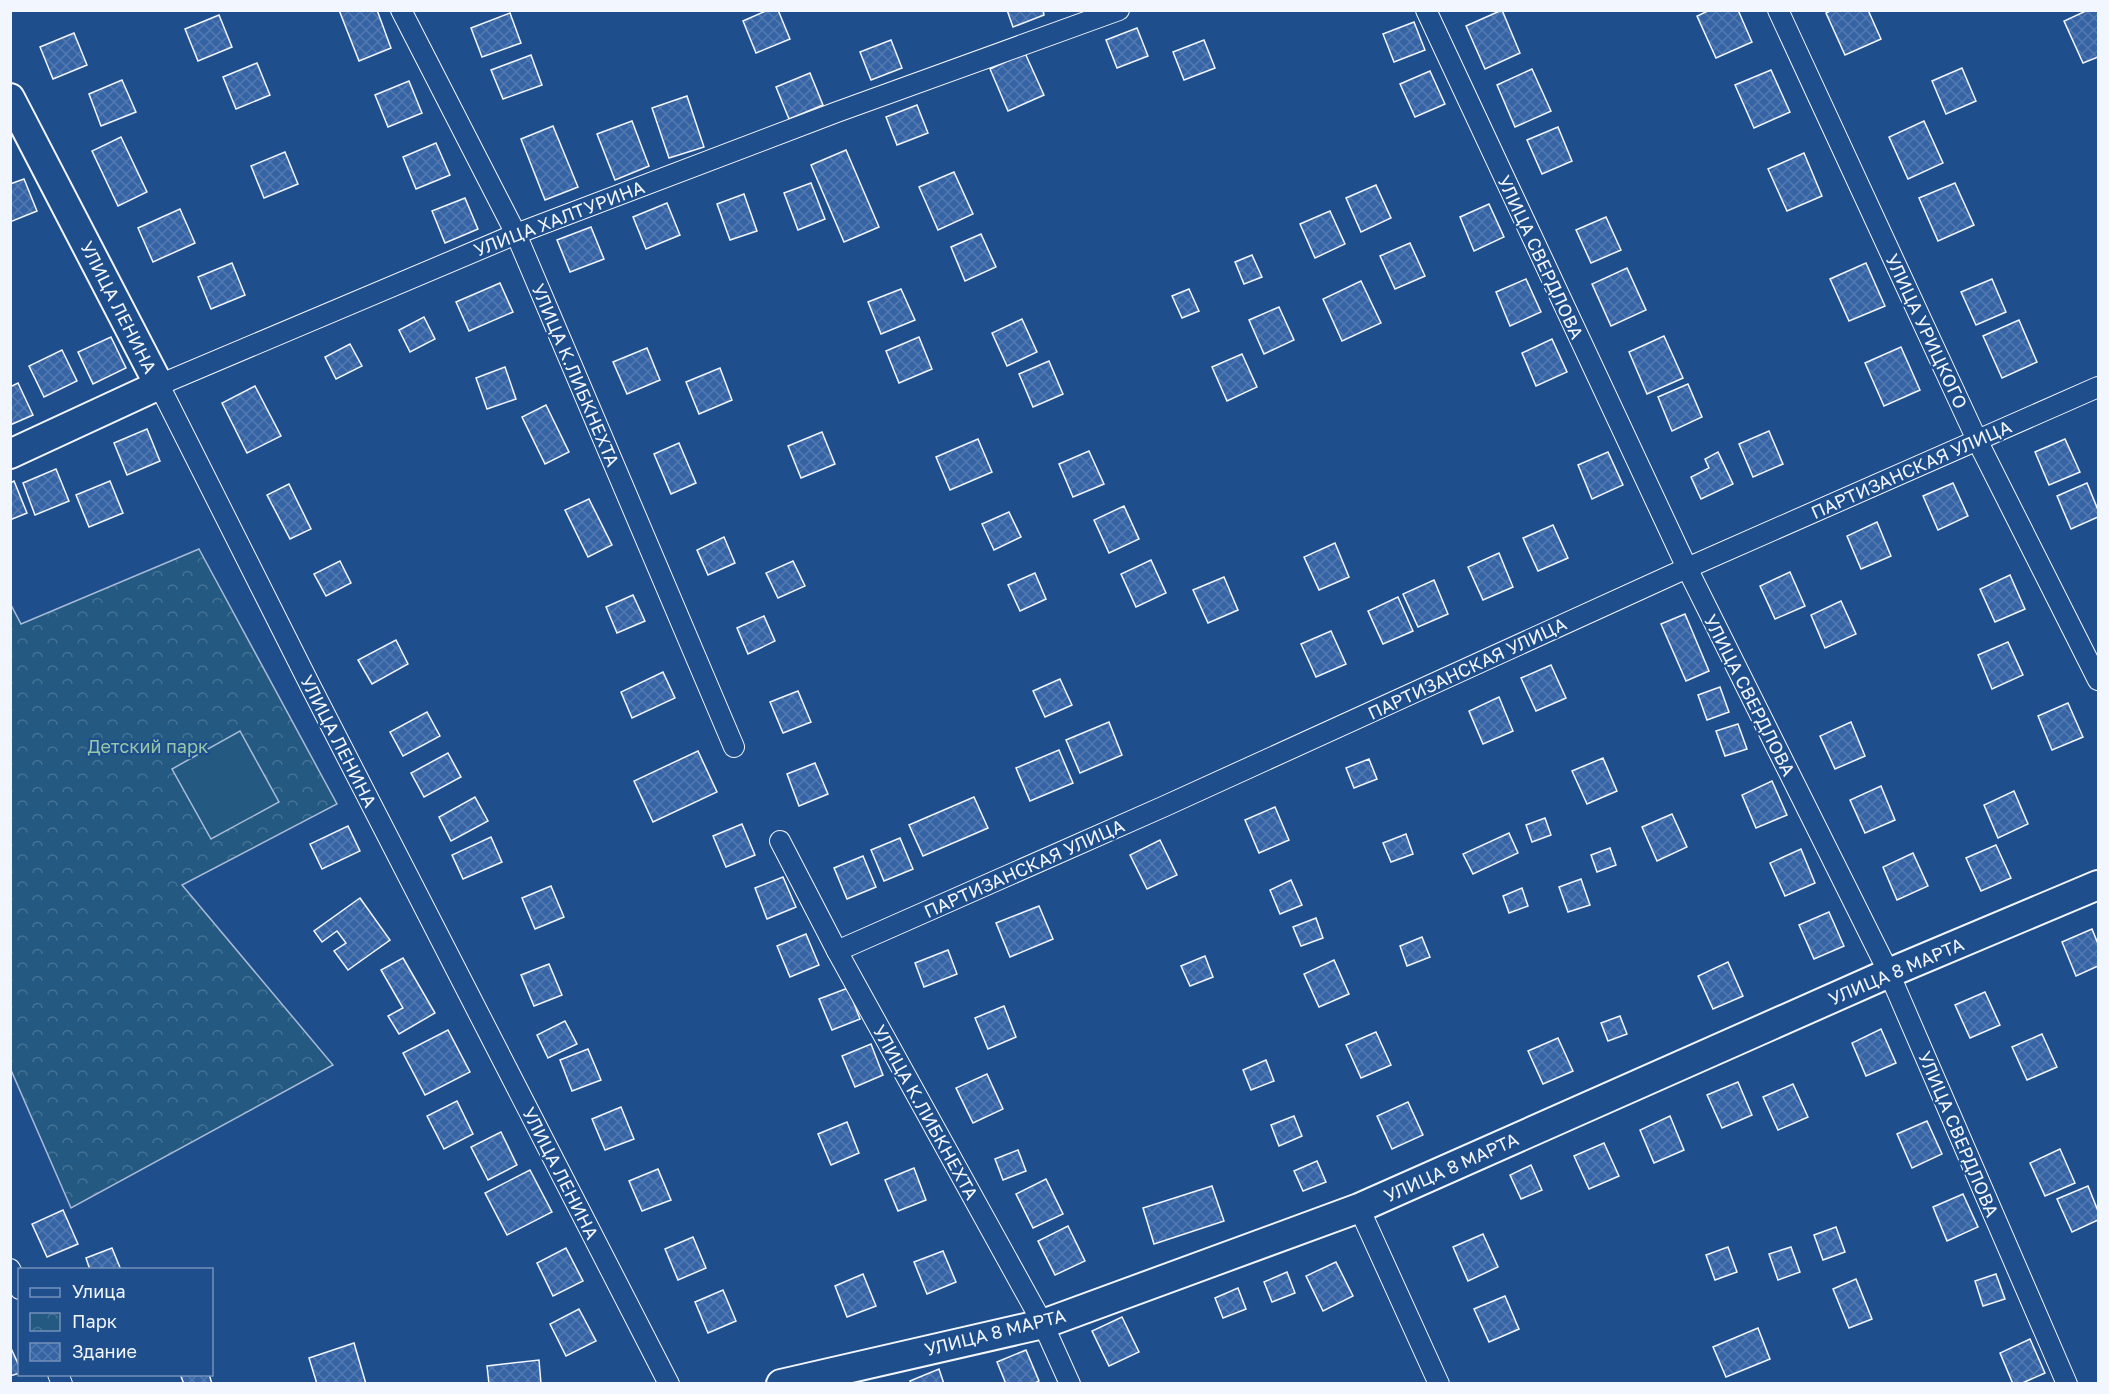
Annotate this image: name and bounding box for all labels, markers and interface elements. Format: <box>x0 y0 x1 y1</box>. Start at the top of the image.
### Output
street label: УЛИЦА СВЕРДЛОВА <box>1493 172 1589 342</box>
street label: УЛИЦА ХАЛТУРИНА <box>471 175 647 261</box>
street label: УЛИЦА ЛЕНИНА <box>76 237 162 377</box>
street label: УЛИЦА УРИЦКОГО <box>1881 250 1973 412</box>
street label: УЛИЦА К.ЛИБКНЕХТА <box>527 280 625 470</box>
street label: ПАРТИЗАНСКАЯ УЛИЦА <box>1807 415 2015 523</box>
street label: УЛИЦА СВЕРДЛОВА <box>1700 611 1800 779</box>
street label: ПАРТИЗАНСКАЯ УЛИЦА <box>1364 612 1570 724</box>
street label: УЛИЦА ЛЕНИНА <box>296 671 382 811</box>
park label: Детский парк <box>88 735 208 757</box>
street label: ПАРТИЗАНСКАЯ УЛИЦА <box>920 814 1128 922</box>
street label: УЛИЦА 8 МАРТА <box>1825 933 1967 1009</box>
street label: УЛИЦА К.ЛИБКНЕХТА <box>869 1021 983 1203</box>
street label: УЛИЦА СВЕРДЛОВА <box>1914 1048 2004 1220</box>
street label: УЛИЦА ЛЕНИНА <box>518 1103 604 1243</box>
street label: УЛИЦА 8 МАРТА <box>1380 1128 1522 1206</box>
legend <box>18 1268 213 1376</box>
text: Улица <box>72 1280 126 1302</box>
street label: УЛИЦА 8 МАРТА <box>922 1304 1068 1360</box>
text: Парк <box>72 1310 117 1332</box>
text: Здание <box>72 1340 137 1362</box>

